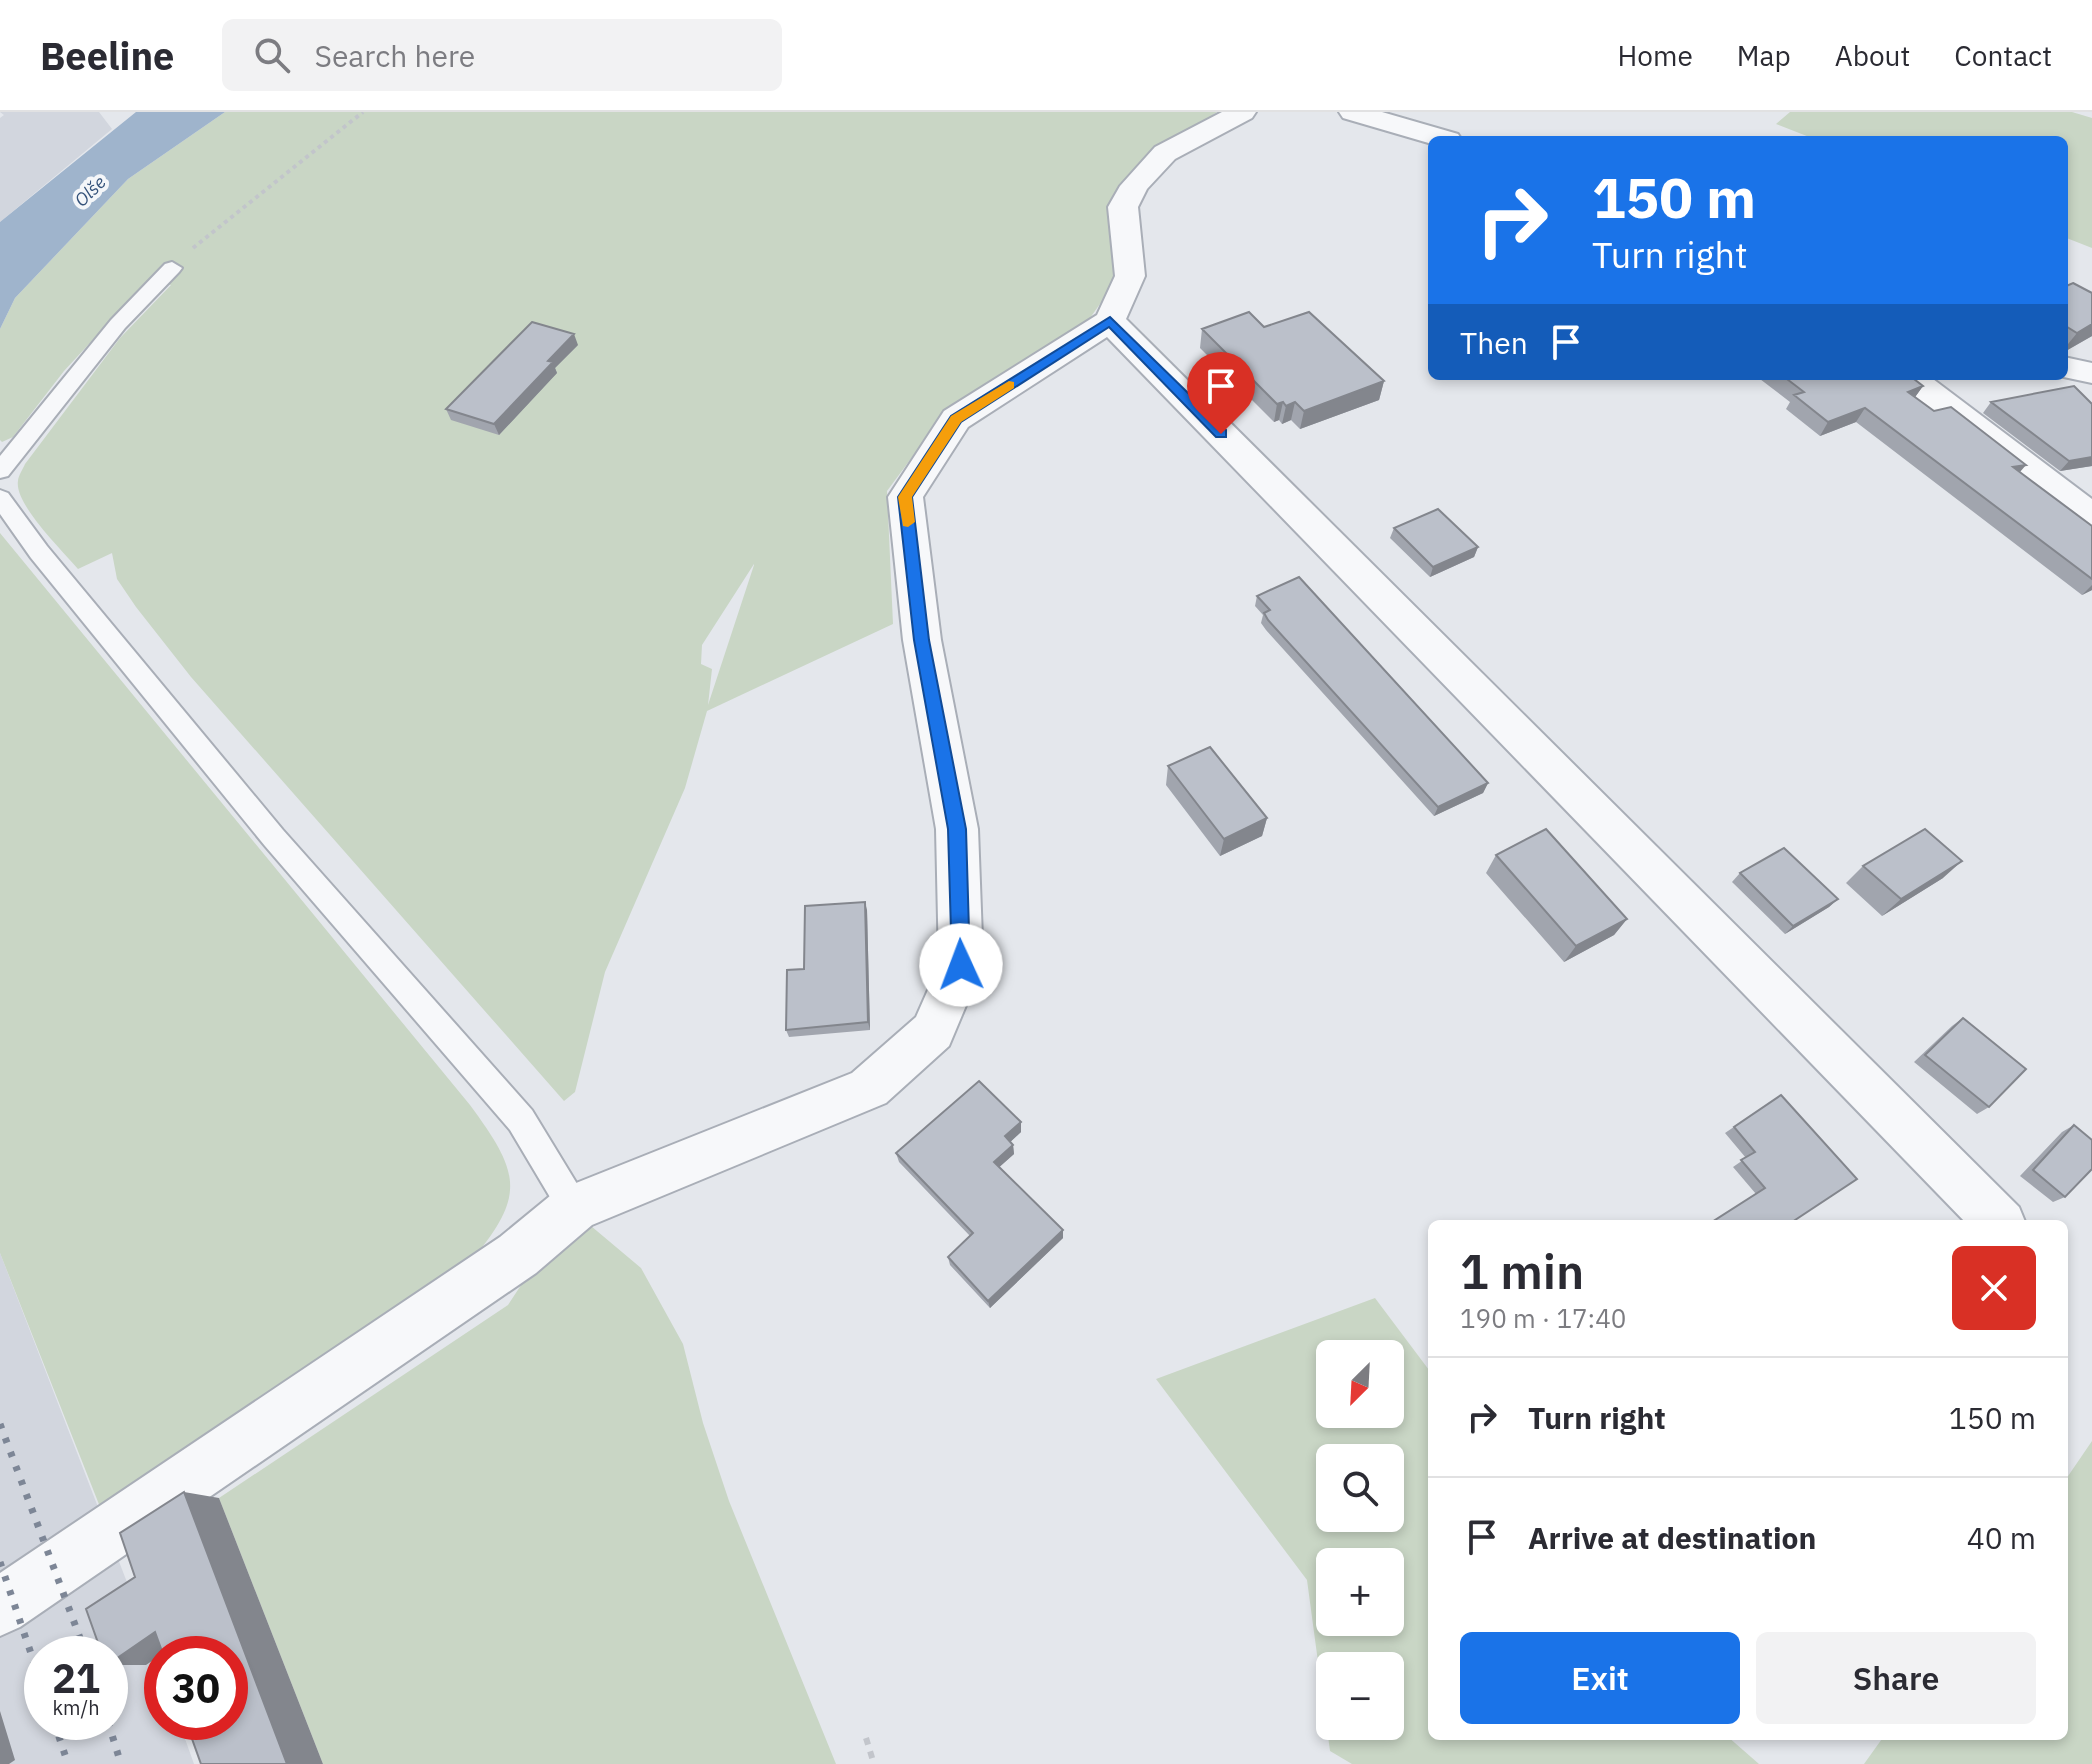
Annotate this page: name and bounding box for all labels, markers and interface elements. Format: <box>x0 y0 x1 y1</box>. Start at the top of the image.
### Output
search box <box>222 19 782 91</box>
text: Beeline <box>40 31 174 80</box>
icon: search <box>250 33 294 77</box>
text: Search here <box>314 36 475 75</box>
text: Home <box>1617 37 1693 74</box>
text: Map <box>1737 37 1791 74</box>
text: About <box>1835 37 1910 74</box>
text: Contact <box>1954 37 2052 74</box>
text: 150 m <box>1592 161 1756 233</box>
icon: right <box>1460 168 1564 272</box>
water label: Olše <box>70 171 110 211</box>
text: Turn right <box>1592 231 1748 278</box>
icon: arrive <box>1544 320 1588 364</box>
text: Then <box>1460 323 1528 362</box>
pin <box>1187 352 1255 434</box>
icon: arrive <box>1199 364 1243 408</box>
position arrow <box>919 923 1003 1007</box>
text: 1 min <box>1460 1240 1584 1302</box>
button: close <box>1952 1246 2036 1330</box>
text: 190 m · 17:40 <box>1460 1301 1626 1335</box>
north arrow <box>1316 1340 1404 1428</box>
map controls <box>1316 1340 1404 1740</box>
icon: right <box>1460 1395 1504 1439</box>
text: Turn right <box>1528 1398 1666 1437</box>
text: 150 m <box>1949 1398 2036 1437</box>
button: search <box>1316 1444 1404 1532</box>
icon: arrive <box>1460 1515 1504 1559</box>
text: Arrive at destination <box>1528 1518 1816 1557</box>
text: 40 m <box>1967 1518 2036 1557</box>
button: + <box>1316 1548 1404 1636</box>
button: Exit <box>1460 1632 1740 1724</box>
button: Share <box>1756 1632 2036 1724</box>
speed limit sign: 30 <box>144 1636 248 1740</box>
text: 21 <box>52 1652 100 1704</box>
button: − <box>1316 1652 1404 1740</box>
text: km/h <box>52 1694 100 1721</box>

